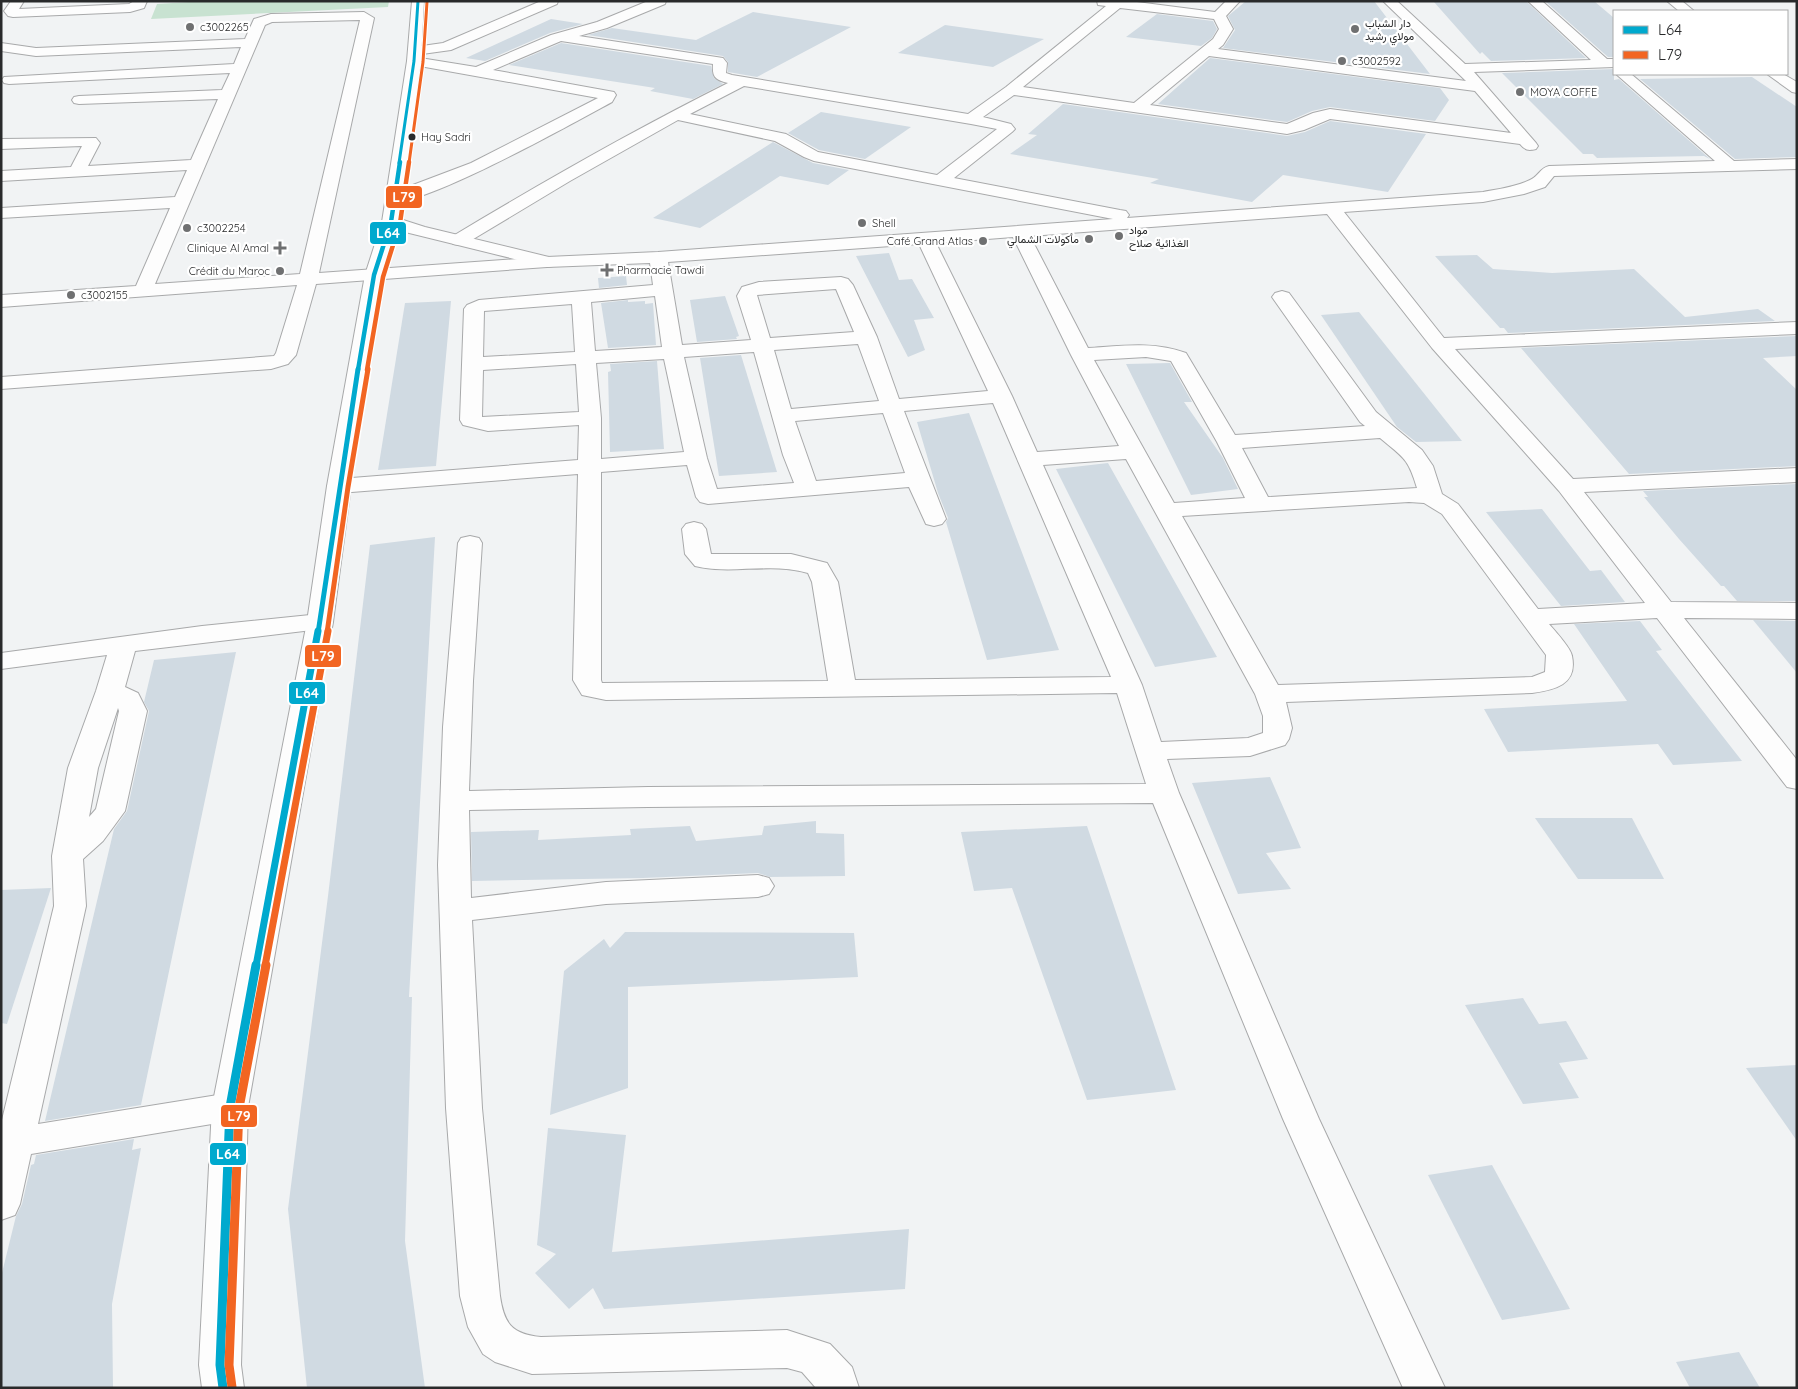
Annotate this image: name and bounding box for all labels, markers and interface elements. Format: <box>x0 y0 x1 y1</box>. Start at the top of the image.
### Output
legend <box>1613 10 1788 75</box>
place label: دار الشباب مولاي رشيد <box>1365 16 1414 46</box>
place label: c3002265 <box>200 20 249 34</box>
text: L64 <box>1658 20 1682 39</box>
marker: c3002265 <box>184 21 196 33</box>
marker: دار الشباب مولاي رشيد <box>1349 23 1361 35</box>
text: L79 <box>1658 45 1682 64</box>
place label: c3002592 <box>1352 54 1401 68</box>
marker: c3002592 <box>1336 55 1348 67</box>
place label: MOYA COFFE <box>1530 85 1597 99</box>
marker: MOYA COFFE <box>1514 86 1526 98</box>
place label: Hay Sadri <box>421 130 471 144</box>
marker: Hay Sadri <box>407 132 417 142</box>
line badge: L79 <box>385 185 423 209</box>
text: L79 <box>392 188 416 206</box>
place label: Shell <box>872 216 896 230</box>
marker: Shell <box>856 217 868 229</box>
place label: c3002254 <box>197 221 246 235</box>
line badge: L64 <box>369 221 407 245</box>
marker: c3002254 <box>181 222 193 234</box>
place label: مواد الغذائية صلاح <box>1129 223 1189 251</box>
text: L64 <box>376 224 400 242</box>
marker: مواد الغذائية صلاح <box>1113 230 1125 242</box>
place label: مأكولات الشمالي <box>1007 232 1079 249</box>
marker: مأكولات الشمالي <box>1083 233 1095 245</box>
place label: Café Grand Atlas <box>887 234 973 248</box>
marker: Café Grand Atlas <box>977 235 989 247</box>
place label: Clinique Al Amal <box>187 241 269 255</box>
marker: Clinique Al Amal <box>273 241 287 255</box>
place label: Pharmacie Tawdi <box>617 263 704 277</box>
place label: Crédit du Maroc <box>189 264 270 278</box>
marker: Pharmacie Tawdi <box>601 264 613 276</box>
marker: Crédit du Maroc <box>274 265 286 277</box>
place label: c3002155 <box>81 288 128 302</box>
marker: c3002155 <box>65 289 77 301</box>
line badge: L79 <box>304 644 342 668</box>
text: L79 <box>311 647 335 665</box>
line badge: L64 <box>288 681 326 705</box>
text: L64 <box>295 684 319 702</box>
line badge: L79 <box>220 1104 258 1128</box>
text: L79 <box>227 1107 251 1125</box>
line badge: L64 <box>209 1142 247 1166</box>
text: L64 <box>216 1145 240 1163</box>

